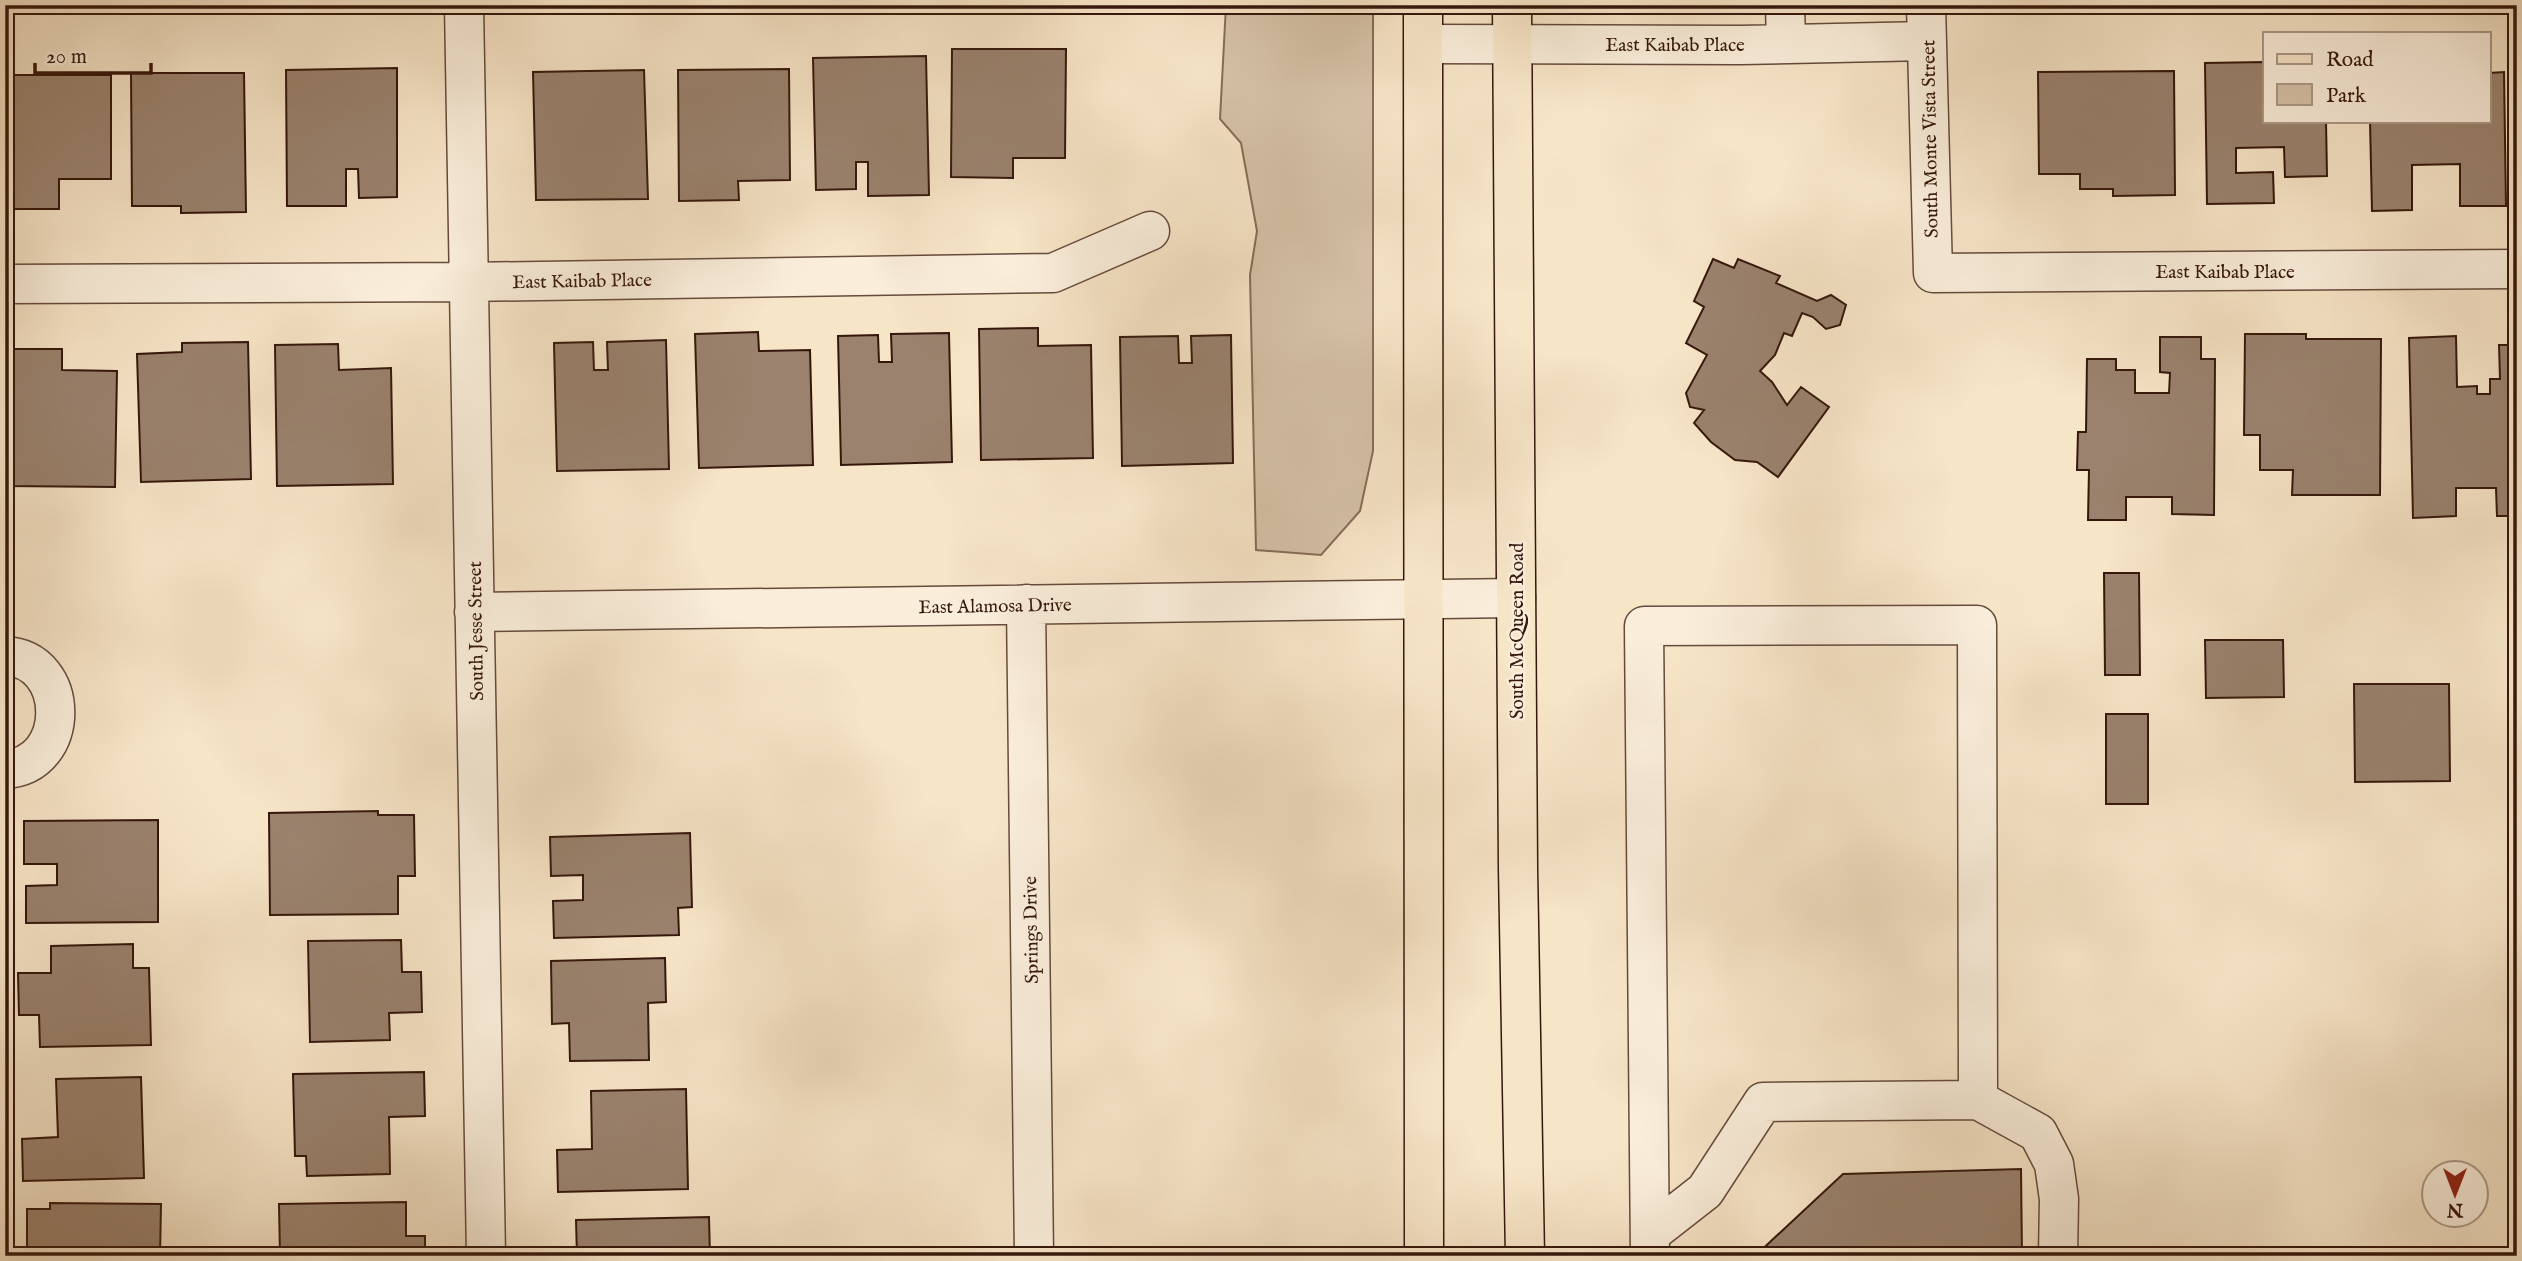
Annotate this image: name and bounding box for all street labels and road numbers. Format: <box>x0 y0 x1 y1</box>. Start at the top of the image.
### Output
street label: East Kaibab Place <box>1605 34 1745 58</box>
street label: South Monte Vista Street <box>1917 39 1945 238</box>
street label: East Kaibab Place <box>2155 261 2295 285</box>
street label: East Kaibab Place <box>512 269 652 295</box>
street label: South McQueen Road <box>1506 542 1530 719</box>
street label: South Jesse Street <box>464 560 490 701</box>
street label: East Alamosa Drive <box>918 594 1072 620</box>
street label: Springs Drive <box>1019 876 1045 984</box>

